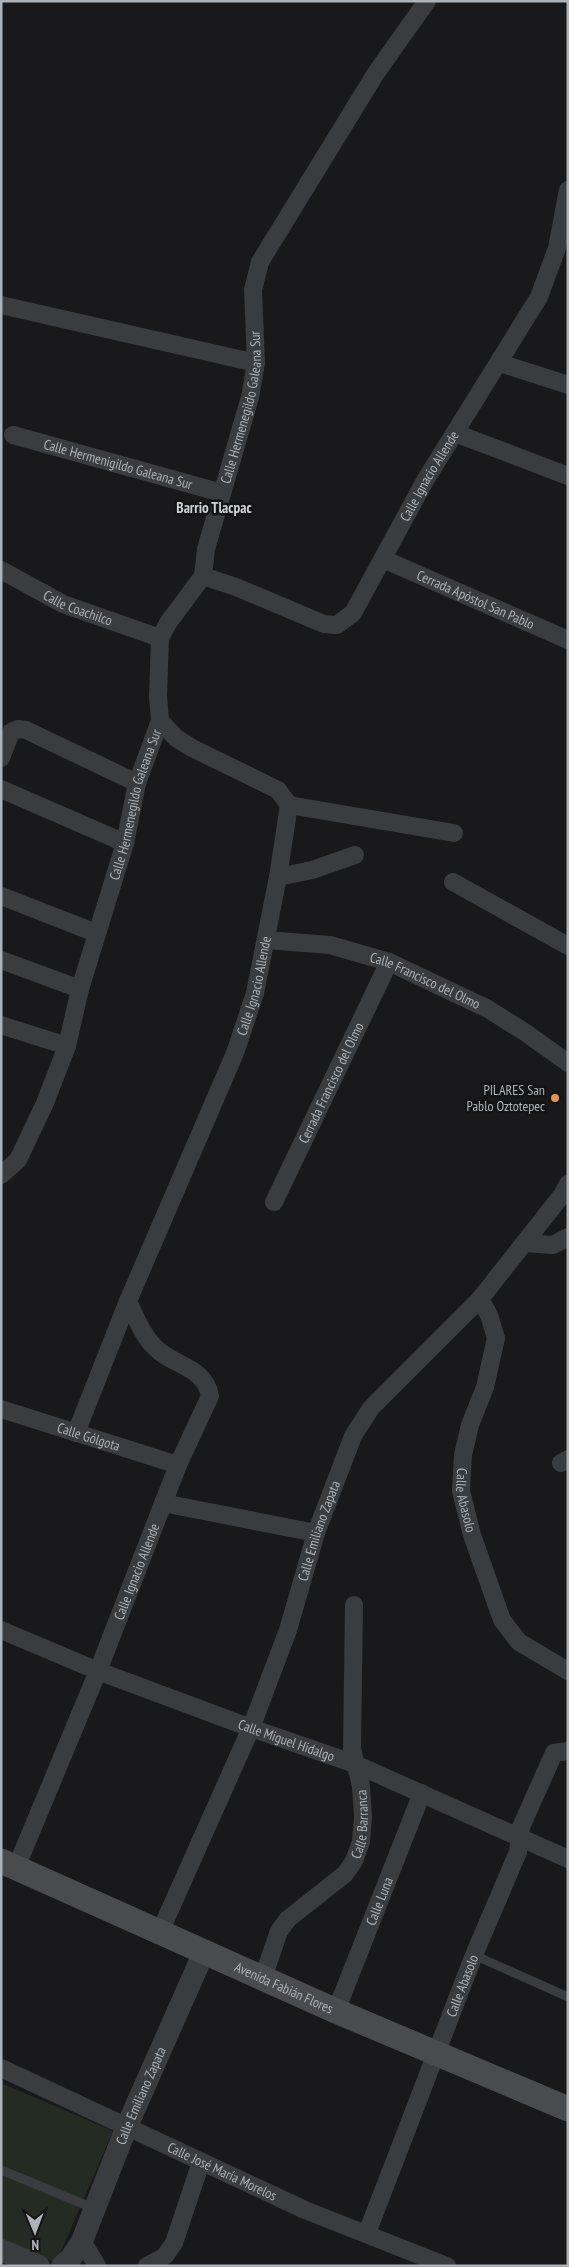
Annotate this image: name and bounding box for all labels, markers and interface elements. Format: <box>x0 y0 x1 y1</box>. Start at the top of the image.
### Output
street label: Calle Hermenegildo Galeana Sur <box>216 330 265 486</box>
street label: Calle Ignacio Allende <box>396 427 463 524</box>
street label: Calle Hermenigildo Galeana Sur <box>42 435 195 493</box>
district label: Barrio Tlacpac <box>176 498 252 517</box>
street label: Cerrada Apóstol San Pablo <box>414 566 537 633</box>
street label: Calle Coachilco <box>40 586 115 630</box>
street label: Calle Hermenegildo Galeana Sur <box>105 726 165 882</box>
street label: Calle Ignacio Allende <box>232 934 275 1038</box>
street label: Calle Francisco del Olmo <box>368 948 483 1013</box>
street label: Cerrada Francisco del Olmo <box>294 1020 368 1146</box>
place label: PILARES San Pablo Oztotepec <box>467 1081 545 1115</box>
marker: PILARES San Pablo Oztotepec <box>549 1092 561 1104</box>
street label: Calle Gólgota <box>55 1418 122 1455</box>
street label: Calle Abasolo <box>452 1468 480 1534</box>
street label: Calle Emiliano Zapata <box>294 1478 344 1583</box>
street label: Calle Ignacio Allende <box>110 1521 164 1622</box>
street label: Calle Miguel Hidalgo <box>236 1715 337 1765</box>
street label: Calle Barranca <box>347 1789 372 1861</box>
street label: Calle Luna <box>362 1874 397 1928</box>
street label: Calle Abasolo <box>442 1952 482 2019</box>
street label: Avenida Fabián Flores <box>232 1958 336 2018</box>
street label: Calle Emiliano Zapata <box>112 2044 170 2147</box>
street label: Calle José María Morelos <box>164 2138 280 2205</box>
north arrow <box>10 2207 60 2257</box>
text: N <box>31 2236 39 2254</box>

